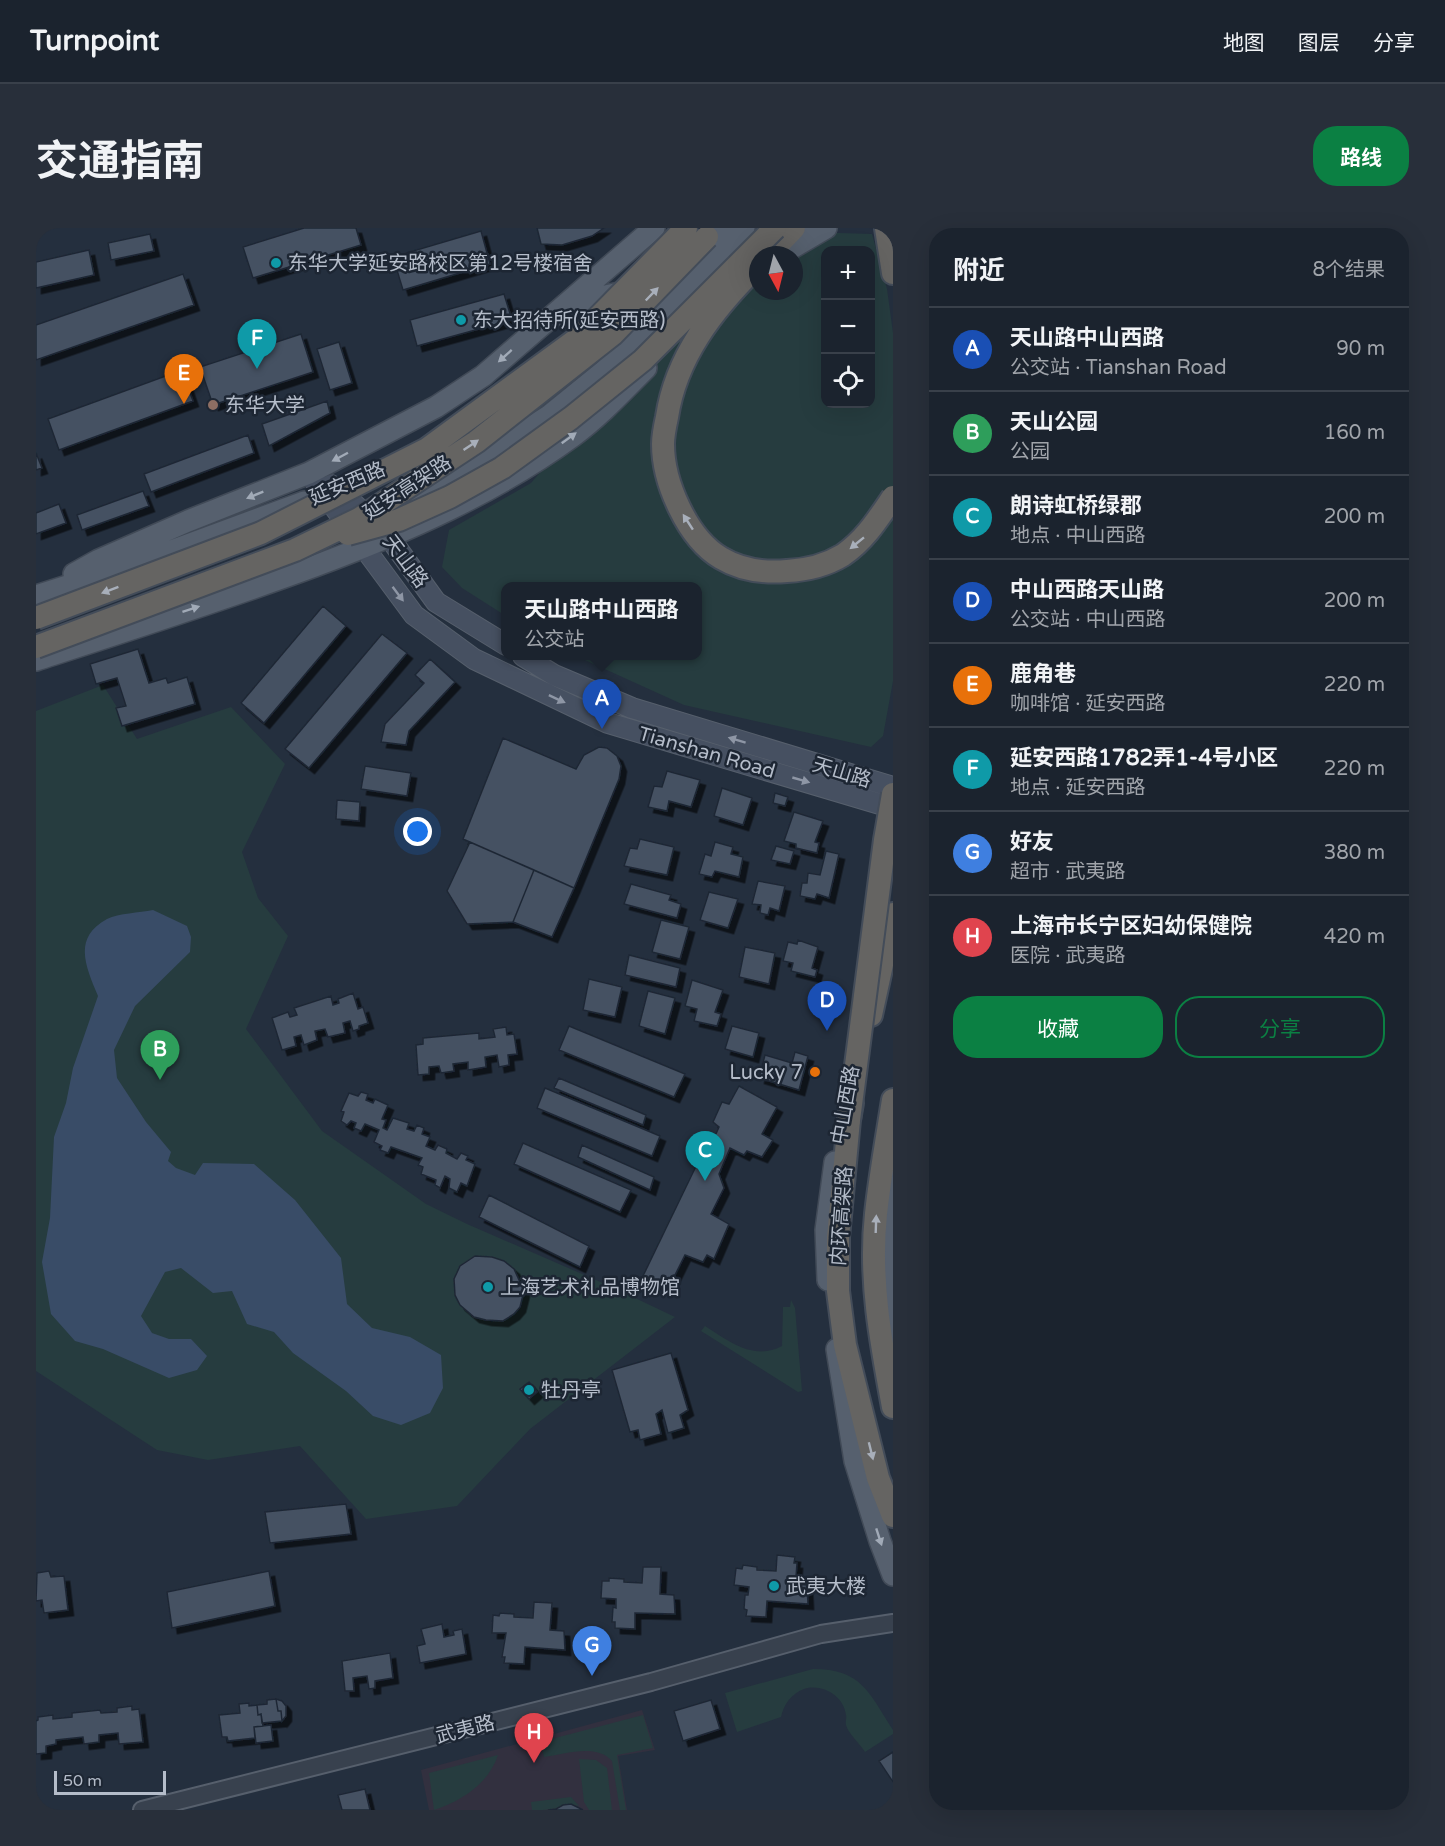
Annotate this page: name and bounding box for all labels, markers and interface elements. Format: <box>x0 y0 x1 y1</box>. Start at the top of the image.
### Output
text: Turnpoint <box>30 24 159 58</box>
text: 地图 <box>1223 31 1265 56</box>
text: 图层 <box>1298 31 1340 56</box>
text: 分享 <box>1373 31 1415 56</box>
button: 路线 <box>1313 126 1409 186</box>
text: 交通指南 <box>36 136 204 187</box>
north arrow <box>749 246 803 300</box>
map controls <box>821 246 875 408</box>
button: + <box>821 246 875 300</box>
place label: 东华大学延安路校区第12号楼宿舍 <box>288 252 593 276</box>
text: 附近 <box>953 255 1005 286</box>
marker: 东华大学延安路校区第12号楼宿舍 <box>269 256 283 270</box>
text: 8个结果 <box>1312 258 1385 282</box>
one-way arrow <box>645 287 659 301</box>
button: − <box>821 300 875 354</box>
place label: 东大招待所(延安西路) <box>473 309 665 333</box>
marker: 东大招待所(延安西路) <box>454 313 468 327</box>
pin: F <box>238 320 276 369</box>
text: 天山路中山西路 <box>1010 325 1164 351</box>
text: A <box>965 337 980 361</box>
text: 90 m <box>1336 337 1385 361</box>
one-way arrow <box>498 349 513 362</box>
pin: E <box>164 354 204 404</box>
button: locate <box>821 354 875 408</box>
text: 公交站 · Tianshan Road <box>1010 356 1227 380</box>
place label: 东华大学 <box>225 394 305 418</box>
marker: 东华大学 <box>206 398 220 412</box>
text: 天山公园 <box>1010 409 1098 435</box>
text: B <box>966 421 979 445</box>
text: 160 m <box>1324 421 1385 445</box>
one-way arrow <box>561 432 577 444</box>
one-way arrow <box>463 440 479 451</box>
text: 公园 <box>1010 440 1050 464</box>
street label: 延安高架路 <box>359 451 456 525</box>
one-way arrow <box>331 452 348 462</box>
street label: 延安西路 <box>306 457 389 511</box>
one-way arrow <box>245 490 263 500</box>
text: 朗诗虹桥绿郡 <box>1010 493 1142 519</box>
text: C <box>966 505 979 529</box>
text: 200 m <box>1324 505 1385 529</box>
one-way arrow <box>683 514 694 530</box>
text: 地点 · 中山西路 <box>1010 524 1146 548</box>
street label: 天山路 <box>378 530 433 593</box>
one-way arrow <box>849 537 865 550</box>
text: 中山西路天山路 <box>1010 577 1164 603</box>
popup <box>501 582 702 660</box>
one-way arrow <box>101 586 119 595</box>
one-way arrow <box>392 586 404 602</box>
text: D <box>965 589 980 613</box>
text: 200 m <box>1324 589 1385 613</box>
text: 天山路中山西路 <box>524 597 679 623</box>
one-way arrow <box>182 604 200 614</box>
text: 公交站 · 中山西路 <box>1010 608 1166 632</box>
text: 公交站 <box>524 628 584 652</box>
text: 鹿角巷 <box>1010 661 1076 687</box>
text: E <box>966 673 979 697</box>
text: 220 m <box>1324 673 1385 697</box>
pin: A <box>582 680 622 729</box>
text: 咖啡馆 · 延安西路 <box>1010 692 1166 716</box>
one-way arrow <box>548 695 565 704</box>
street label: Tianshan Road <box>636 722 778 784</box>
one-way arrow <box>728 735 746 744</box>
text: 延安西路1782弄1-4号小区 <box>1010 745 1278 771</box>
street label: 天山路 <box>810 753 874 793</box>
text: F <box>966 757 979 781</box>
text: 220 m <box>1324 757 1385 781</box>
one-way arrow <box>792 776 810 785</box>
text: 地点 · 延安西路 <box>1010 776 1146 800</box>
your location <box>403 817 432 846</box>
text: 好友 <box>1010 829 1054 855</box>
text: G <box>965 841 980 865</box>
text: 380 m <box>1324 841 1385 865</box>
text: 超市 · 武夷路 <box>1010 860 1126 884</box>
text: 上海市长宁区妇幼保健院 <box>1010 913 1252 939</box>
text: H <box>965 925 980 949</box>
text: 420 m <box>1324 925 1385 949</box>
text: 医院 · 武夷路 <box>1010 944 1126 968</box>
pin: D <box>808 982 846 1031</box>
button: 收藏 <box>953 996 1163 1058</box>
button: 分享 <box>1175 996 1385 1058</box>
pin: B <box>140 1030 180 1080</box>
place label: Lucky 7 <box>729 1061 803 1085</box>
street label: 中山西路 <box>827 1064 865 1147</box>
marker: Lucky 7 <box>808 1065 822 1079</box>
pin: C <box>686 1132 724 1181</box>
street label: 内环高架路 <box>827 1165 857 1267</box>
one-way arrow <box>871 1214 880 1233</box>
place label: 上海艺术礼品博物馆 <box>500 1276 680 1300</box>
marker: 上海艺术礼品博物馆 <box>481 1280 495 1294</box>
place label: 牡丹亭 <box>541 1379 601 1403</box>
marker: 牡丹亭 <box>522 1383 536 1397</box>
one-way arrow <box>866 1442 876 1460</box>
one-way arrow <box>874 1528 884 1546</box>
place label: 武夷大楼 <box>786 1575 866 1599</box>
marker: 武夷大楼 <box>767 1579 781 1593</box>
pin: G <box>572 1626 612 1676</box>
street label: 武夷路 <box>433 1711 497 1749</box>
pin: H <box>514 1714 554 1763</box>
scale bar <box>54 1768 166 1796</box>
text: 50 m <box>63 1771 102 1791</box>

